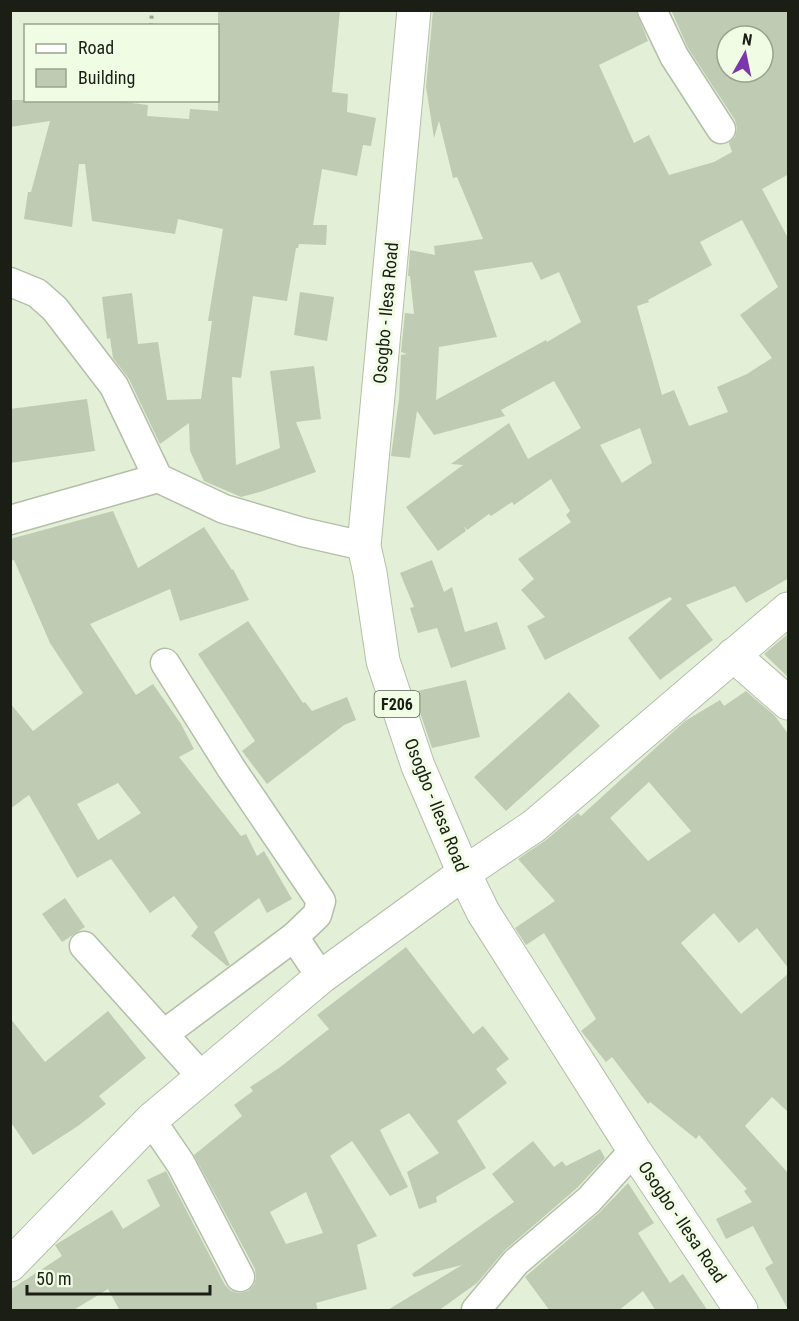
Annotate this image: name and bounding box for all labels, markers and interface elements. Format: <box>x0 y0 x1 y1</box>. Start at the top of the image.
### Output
legend <box>24 24 219 102</box>
north arrow <box>715 24 775 84</box>
text: N <box>741 30 754 50</box>
text: Road <box>78 37 114 58</box>
text: Building <box>78 67 135 88</box>
street label: Osogbo - Ilesa Road <box>369 241 402 384</box>
road number: F206 <box>374 691 420 717</box>
street label: Osogbo - Ilesa Road <box>400 735 473 874</box>
street label: Osogbo - Ilesa Road <box>634 1157 731 1286</box>
scale bar <box>27 1258 210 1296</box>
text: 50 m <box>36 1268 71 1289</box>

